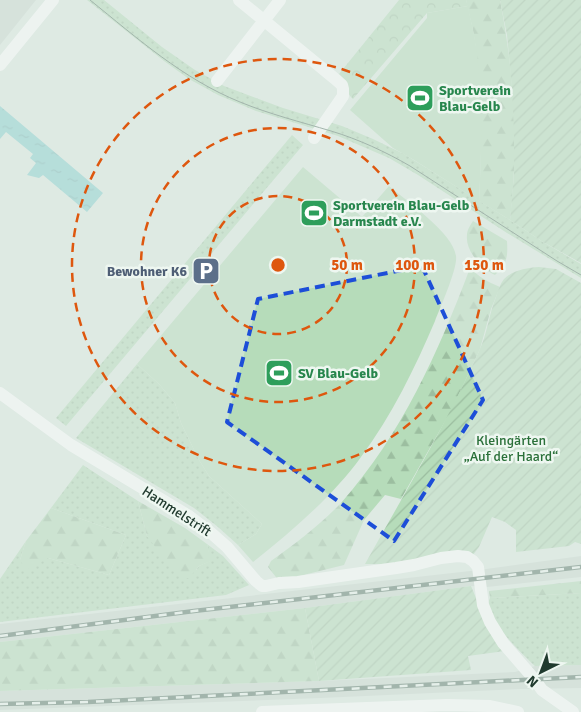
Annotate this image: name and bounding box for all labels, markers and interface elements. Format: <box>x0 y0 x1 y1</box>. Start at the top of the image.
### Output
place label: Sportverein Blau-Gelb <box>439 82 511 115</box>
sports icon: Sportverein Blau-Gelb <box>405 83 435 113</box>
place label: Sportverein Blau-Gelb Darmstadt e.V. <box>333 197 470 230</box>
sports icon: Sportverein Blau-Gelb Darmstadt e.V. <box>299 198 329 228</box>
parking icon: Bewohner K6 <box>191 256 221 286</box>
centre of rings <box>269 256 287 274</box>
text: 50 m <box>331 256 363 274</box>
text: 100 m <box>395 256 435 274</box>
text: 150 m <box>464 256 504 274</box>
place label: Bewohner K6 <box>107 263 187 280</box>
sports icon: SV Blau-Gelb <box>264 358 294 388</box>
place label: SV Blau-Gelb <box>298 365 379 382</box>
park label: Kleingärten „Auf der Haard“ <box>464 432 558 465</box>
street label: Hammelstrift <box>139 483 215 540</box>
north arrow <box>516 647 566 697</box>
text: N <box>523 672 542 691</box>

